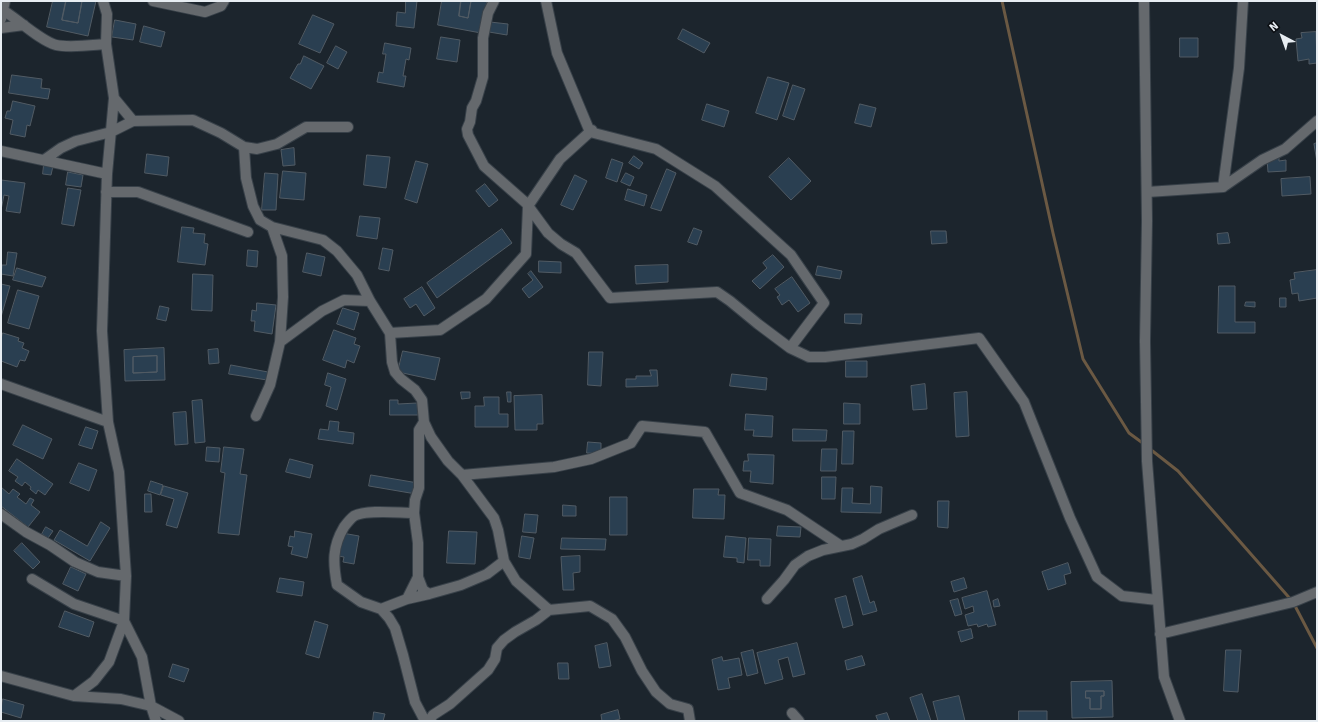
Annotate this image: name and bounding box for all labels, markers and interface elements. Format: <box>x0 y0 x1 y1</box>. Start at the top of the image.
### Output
north arrow <box>1262 16 1302 56</box>
text: N <box>1267 19 1281 34</box>

